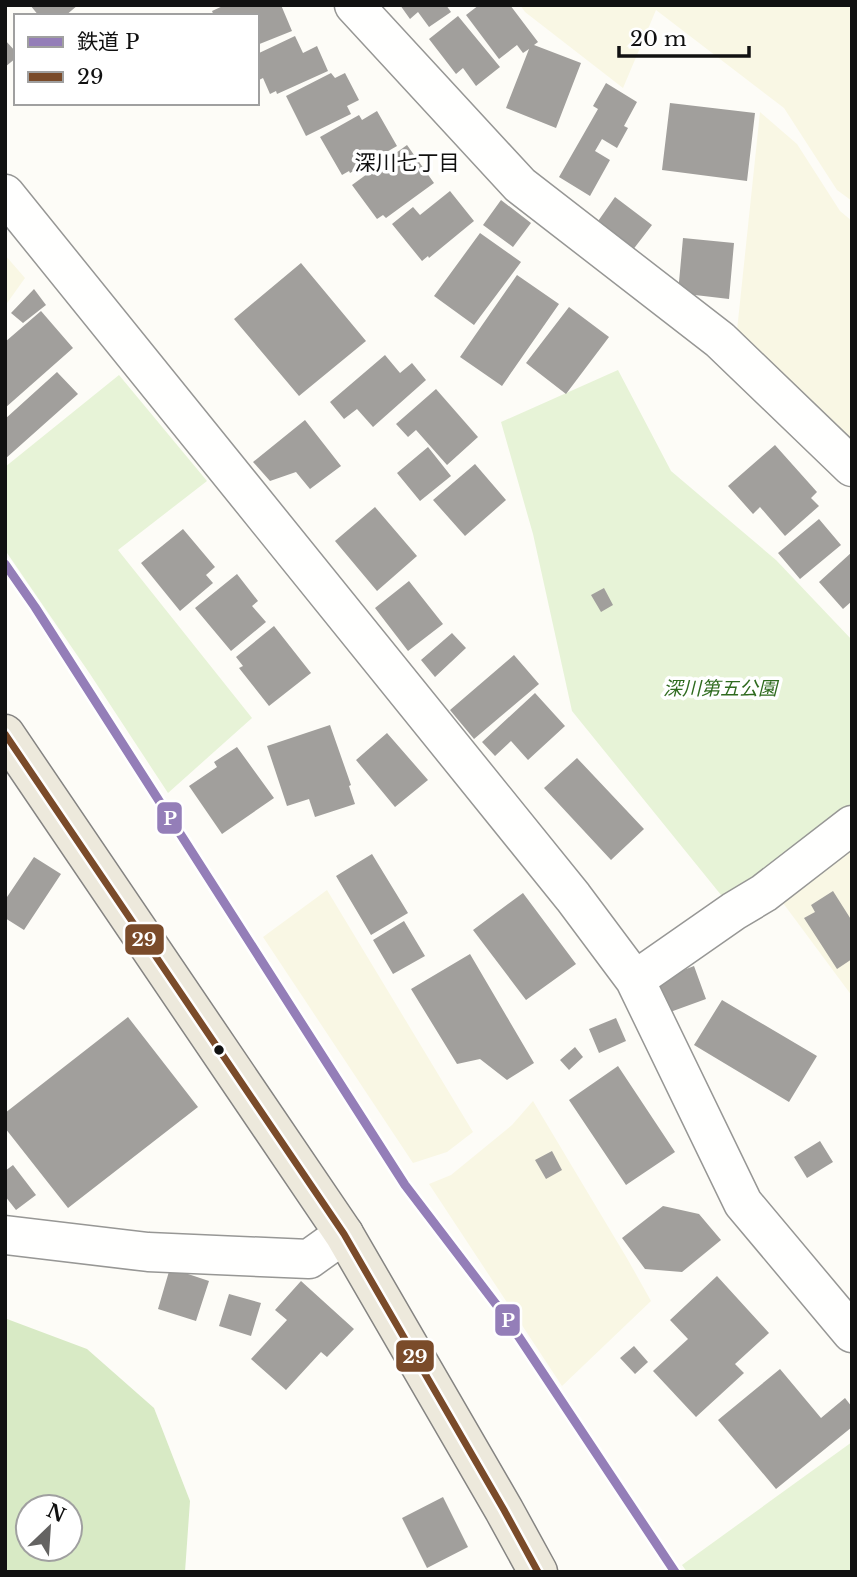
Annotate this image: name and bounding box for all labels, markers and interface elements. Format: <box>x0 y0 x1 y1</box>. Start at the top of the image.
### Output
legend <box>14 14 259 105</box>
scale bar <box>619 14 748 58</box>
text: 20 m <box>630 26 687 52</box>
text: 鉄道 P <box>77 29 139 55</box>
text: 29 <box>77 64 103 90</box>
district label: 深川七丁目 <box>355 150 460 176</box>
park label: 深川第五公園 <box>663 677 780 700</box>
line badge: P <box>156 801 183 835</box>
text: P <box>163 807 177 830</box>
line badge: 29 <box>124 923 165 956</box>
text: 29 <box>131 928 157 951</box>
unlabelled marker <box>212 1043 226 1057</box>
line badge: P <box>494 1303 521 1337</box>
text: P <box>501 1309 515 1332</box>
line badge: 29 <box>395 1339 435 1373</box>
text: 29 <box>402 1345 428 1368</box>
north arrow <box>14 1493 84 1563</box>
text: N <box>43 1499 69 1527</box>

